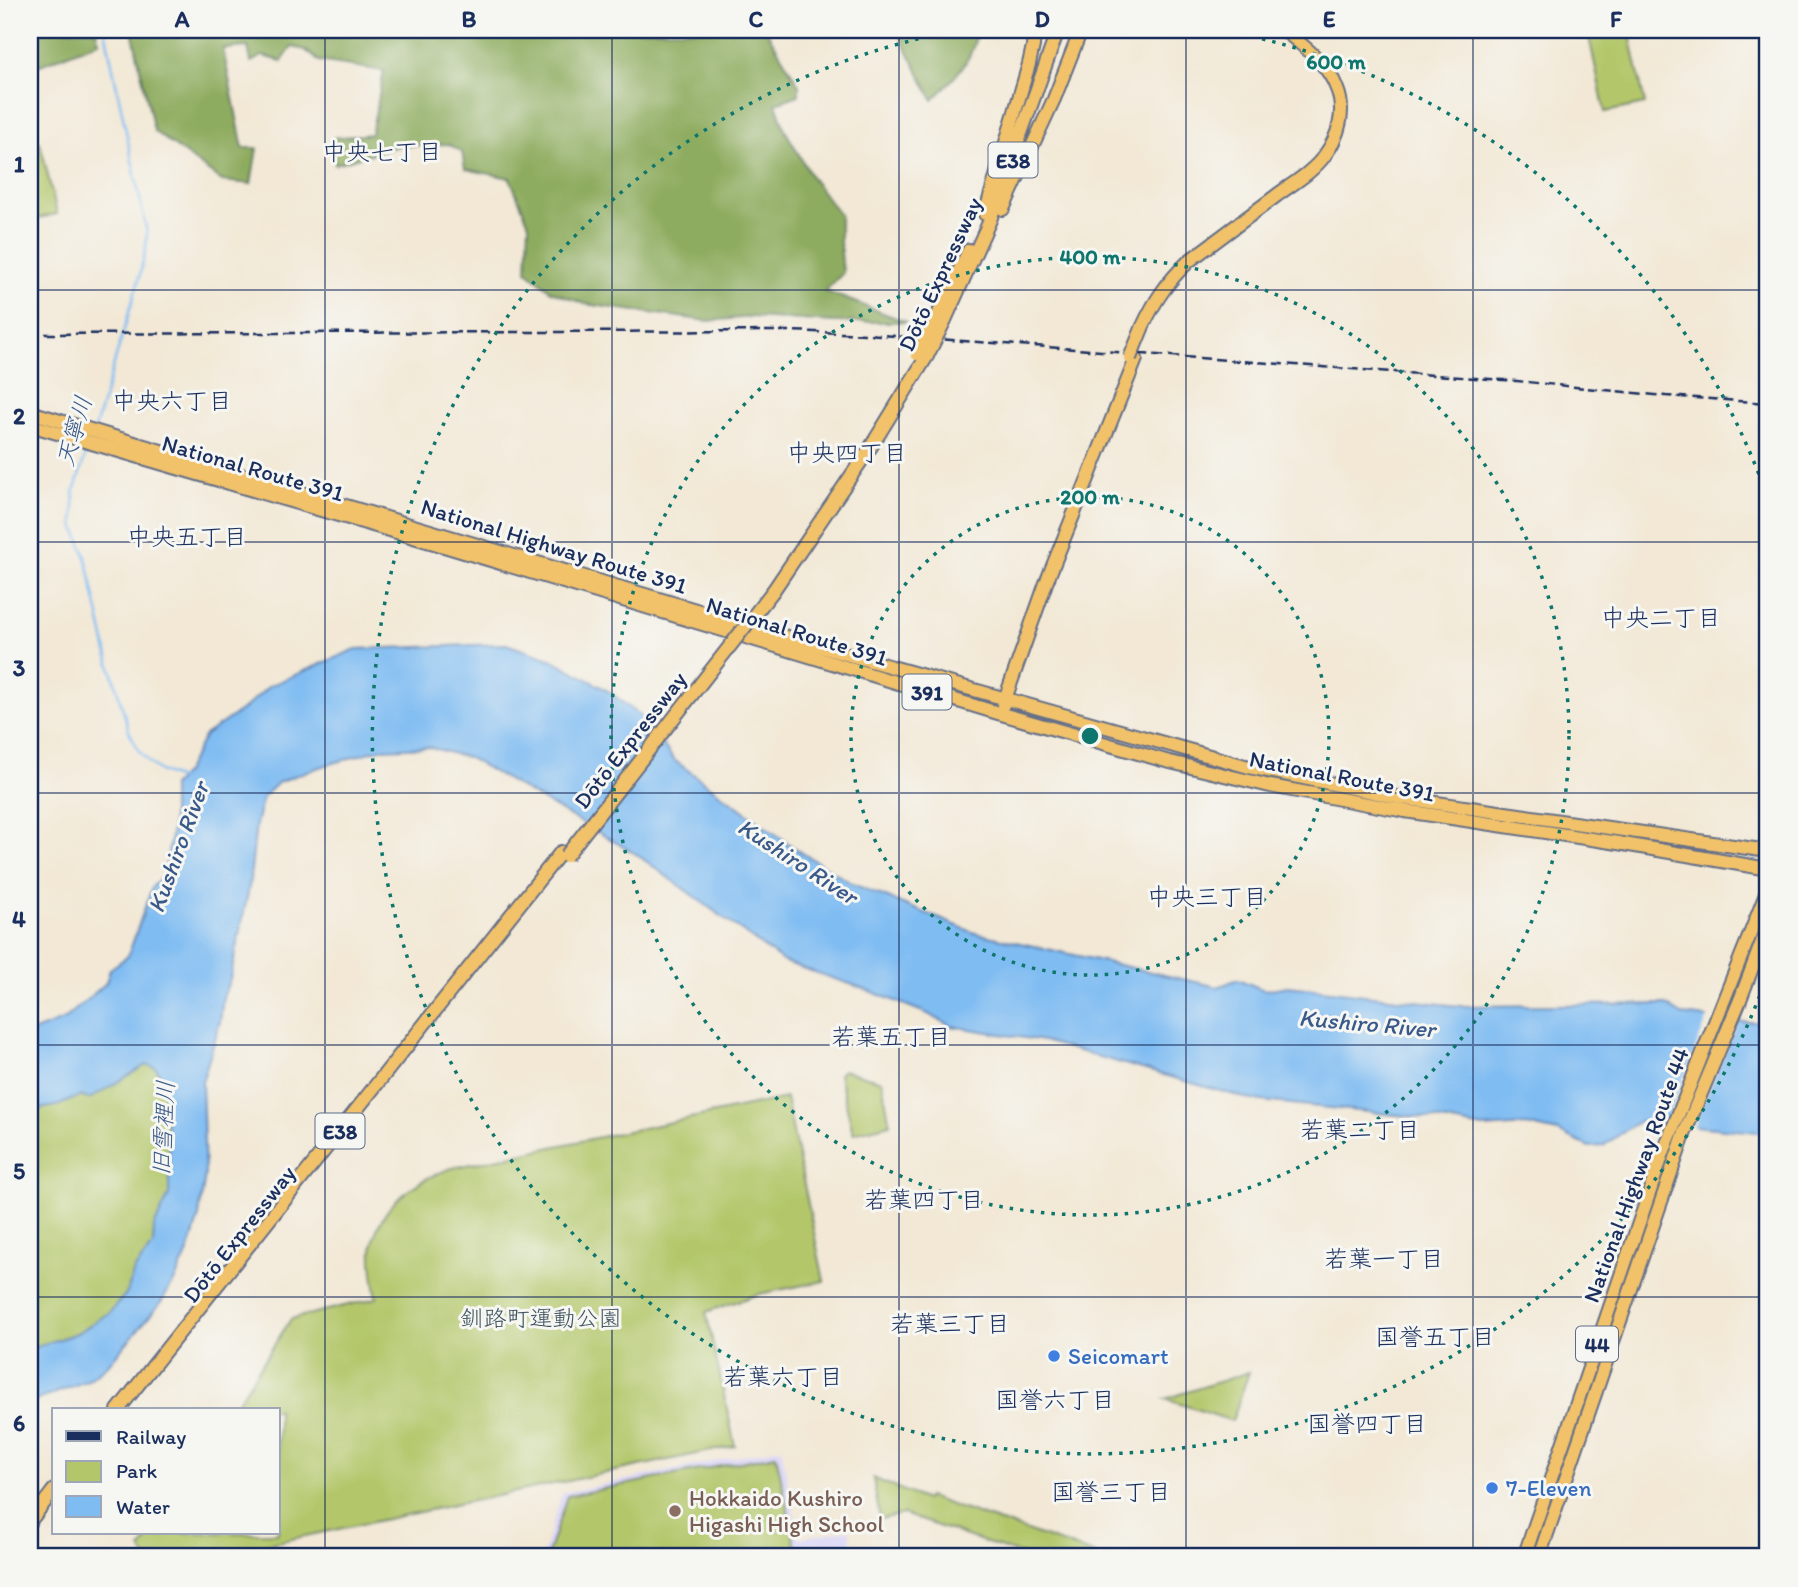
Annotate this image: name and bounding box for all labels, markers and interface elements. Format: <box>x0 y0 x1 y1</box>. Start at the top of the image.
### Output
text: A <box>174 5 190 33</box>
text: B <box>462 5 477 33</box>
text: C <box>749 5 764 33</box>
text: D <box>1034 5 1050 33</box>
text: E <box>1323 5 1336 33</box>
text: F <box>1610 5 1623 33</box>
text: 600 m <box>1306 49 1366 74</box>
district label: 中央七丁目 <box>322 137 442 166</box>
road number: E38 <box>988 142 1038 178</box>
text: 1 <box>14 150 25 178</box>
street label: Dōtō Expressway <box>892 192 988 355</box>
text: 400 m <box>1060 244 1121 269</box>
district label: 中央六丁目 <box>112 386 232 415</box>
water label: 天寧川 <box>50 392 98 470</box>
text: 2 <box>13 402 26 430</box>
street label: National Route 391 <box>159 429 347 507</box>
district label: 中央四丁目 <box>787 438 907 467</box>
text: 200 m <box>1060 484 1120 509</box>
street label: National Highway Route 391 <box>418 492 691 600</box>
district label: 中央五丁目 <box>127 522 247 551</box>
street label: National Route 391 <box>703 590 891 672</box>
district label: 中央二丁目 <box>1601 603 1721 632</box>
text: 3 <box>13 654 26 682</box>
street label: Dōtō Expressway <box>568 666 692 814</box>
road number: 391 <box>902 674 951 710</box>
centre of rings <box>1078 724 1102 748</box>
street label: National Route 391 <box>1247 744 1437 808</box>
water label: Kushiro River <box>141 775 216 916</box>
water label: Kushiro River <box>733 812 866 912</box>
district label: 中央三丁目 <box>1147 882 1267 911</box>
text: 4 <box>12 905 26 933</box>
water label: Kushiro River <box>1298 1003 1439 1044</box>
district label: 若葉五丁目 <box>831 1022 951 1051</box>
street label: National Highway Route 44 <box>1577 1044 1695 1306</box>
water label: 旧雪裡川 <box>146 1079 180 1177</box>
road number: E38 <box>316 1114 364 1148</box>
district label: 若葉二丁目 <box>1300 1115 1420 1144</box>
text: 5 <box>13 1157 25 1185</box>
street label: Dōtō Expressway <box>177 1160 301 1308</box>
district label: 若葉四丁目 <box>864 1185 984 1214</box>
district label: 若葉一丁目 <box>1324 1244 1444 1273</box>
park label: 釧路町運動公園 <box>461 1304 622 1332</box>
district label: 若葉三丁目 <box>890 1309 1010 1338</box>
district label: 国誉五丁目 <box>1375 1322 1495 1351</box>
road number: 44 <box>1576 1326 1618 1362</box>
place label: Seicomart <box>1068 1342 1169 1370</box>
marker: Seicomart <box>1046 1348 1062 1364</box>
district label: 若葉六丁目 <box>723 1362 843 1391</box>
district label: 国誉六丁目 <box>995 1385 1115 1414</box>
legend <box>52 1408 280 1534</box>
text: 6 <box>13 1409 25 1437</box>
district label: 国誉四丁目 <box>1307 1409 1427 1438</box>
text: Railway <box>116 1424 186 1449</box>
text: Park <box>116 1458 158 1483</box>
place label: 7-Eleven <box>1506 1474 1591 1502</box>
district label: 国誉三丁目 <box>1051 1477 1171 1506</box>
marker: 7-Eleven <box>1484 1480 1500 1496</box>
place label: Hokkaido Kushiro Higashi High School <box>689 1484 884 1538</box>
text: Water <box>116 1494 170 1519</box>
marker: Hokkaido Kushiro Higashi High School <box>667 1503 683 1519</box>

